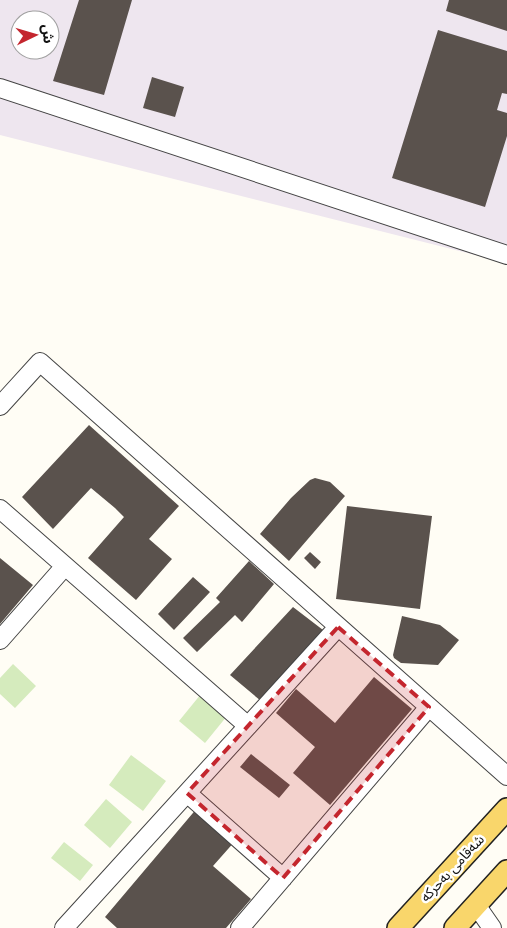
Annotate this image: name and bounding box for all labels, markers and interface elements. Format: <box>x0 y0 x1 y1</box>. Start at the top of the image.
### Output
north arrow <box>10 10 60 60</box>
text: ش <box>32 23 63 45</box>
street label: شەقامی بەحرکە <box>413 827 492 910</box>

